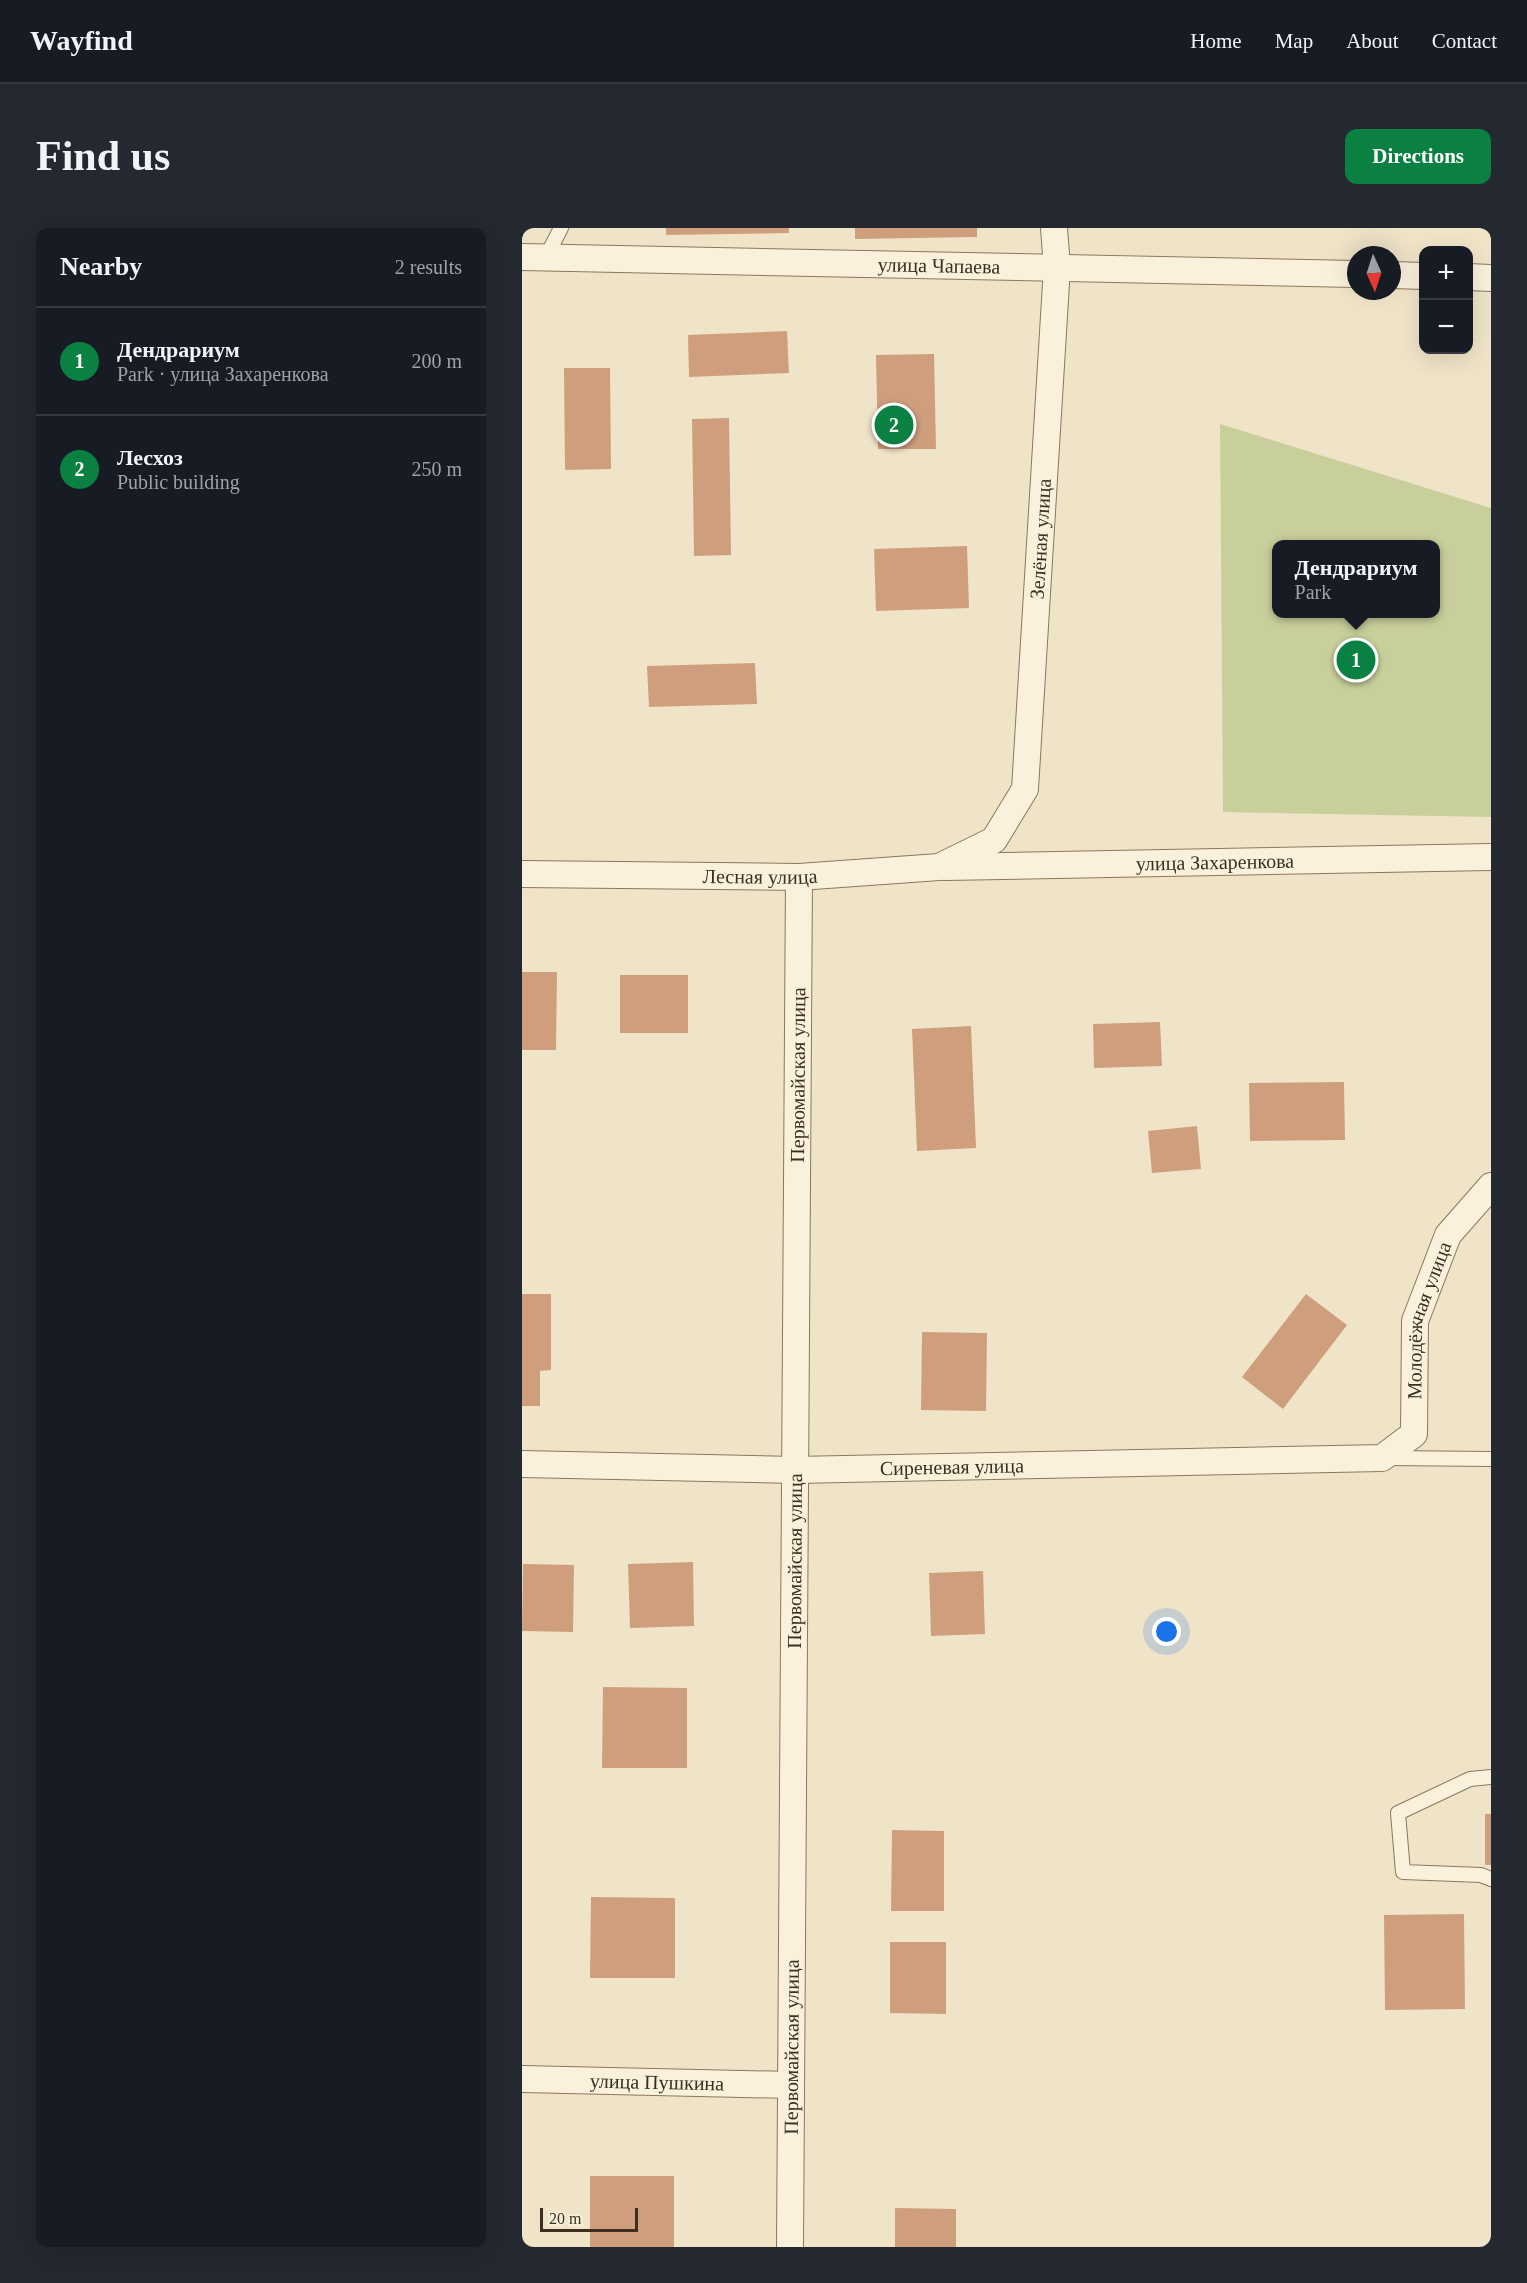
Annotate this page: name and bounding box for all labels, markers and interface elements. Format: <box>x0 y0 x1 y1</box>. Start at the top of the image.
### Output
text: Wayfind <box>30 25 133 56</box>
text: Home <box>1190 29 1242 53</box>
text: Map <box>1275 29 1313 53</box>
text: About <box>1346 29 1399 53</box>
text: Contact <box>1432 29 1497 53</box>
button: Directions <box>1345 129 1491 184</box>
text: Find us <box>36 133 170 179</box>
north arrow <box>1347 246 1401 300</box>
map controls <box>1419 246 1473 354</box>
button: + <box>1419 246 1473 300</box>
text: Nearby <box>60 252 142 281</box>
street label: улица Чапаева <box>877 253 1001 278</box>
text: 2 results <box>395 256 462 278</box>
button: − <box>1419 300 1473 354</box>
text: Дендрариум <box>117 337 240 362</box>
text: 1 <box>75 350 85 372</box>
text: 200 m <box>411 350 462 372</box>
text: Park · улица Захаренкова <box>117 363 329 385</box>
pin: 2 <box>874 402 914 448</box>
text: Лесхоз <box>117 445 183 470</box>
text: 2 <box>75 458 85 480</box>
text: 250 m <box>411 458 462 480</box>
text: Public building <box>117 471 240 493</box>
street label: Зелёная улица <box>1026 478 1055 600</box>
popup <box>1272 540 1440 618</box>
text: Дендрариум <box>1295 555 1417 580</box>
text: Park <box>1295 581 1331 603</box>
pin: 1 <box>1336 638 1376 682</box>
street label: улица Захаренкова <box>1136 850 1294 876</box>
street label: Лесная улица <box>702 865 818 889</box>
street label: Первомайская улица <box>786 987 810 1163</box>
street label: Молодёжная улица <box>1403 1238 1455 1400</box>
street label: Сиреневая улица <box>880 1454 1024 1480</box>
street label: Первомайская улица <box>783 1473 807 1649</box>
your location <box>1152 1617 1181 1646</box>
street label: Первомайская улица <box>780 1959 804 2135</box>
street label: улица Пушкина <box>590 2070 724 2095</box>
scale bar <box>540 2205 638 2232</box>
text: 20 m <box>549 2210 581 2227</box>

